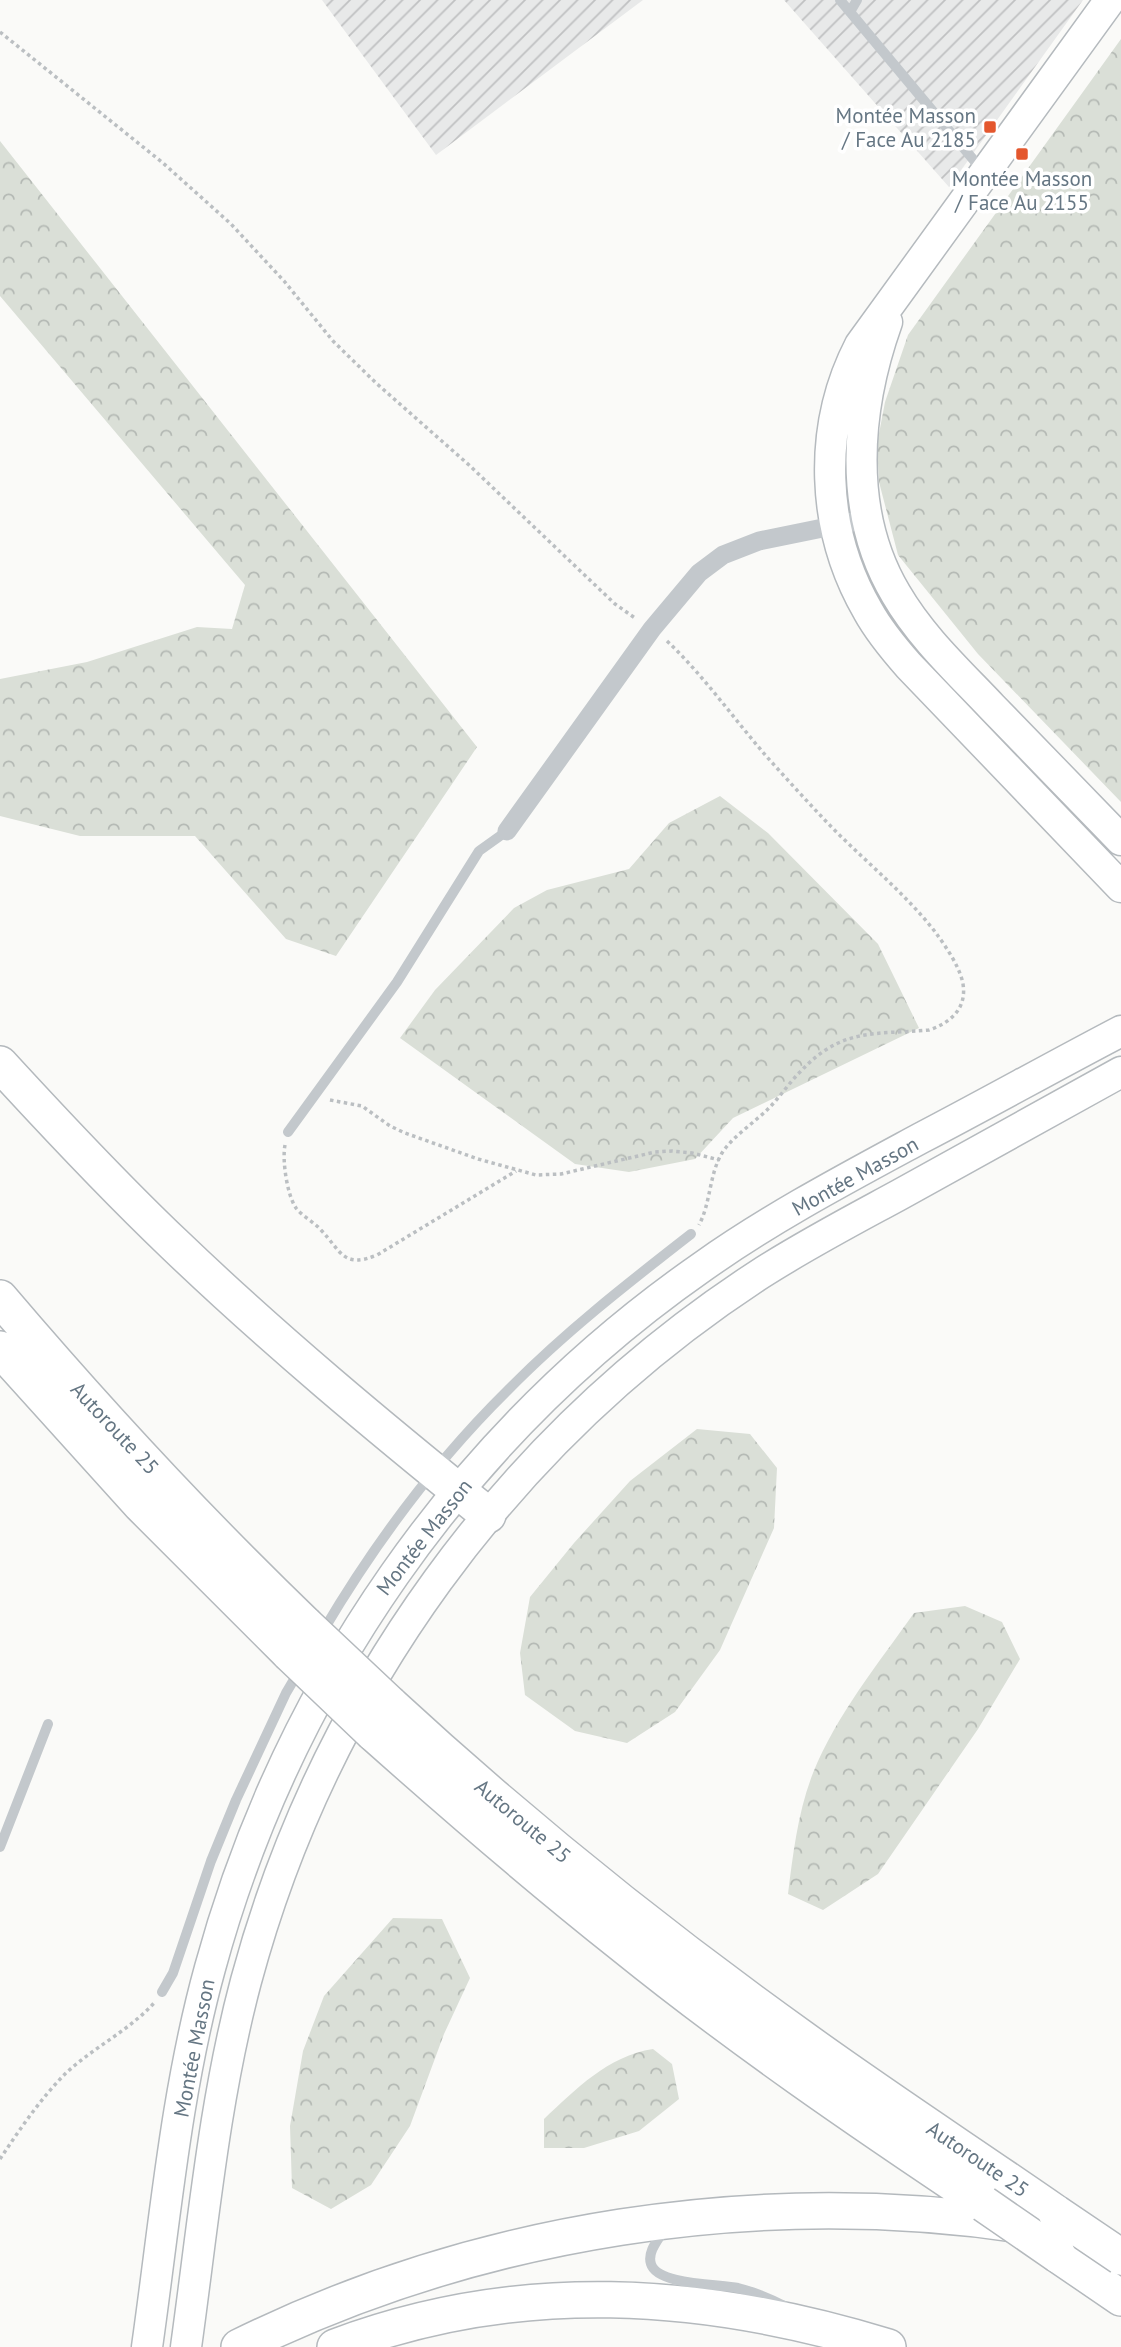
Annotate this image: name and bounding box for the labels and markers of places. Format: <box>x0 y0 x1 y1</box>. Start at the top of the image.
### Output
place label: Montée Masson / Face Au 2185 <box>836 102 976 153</box>
marker: Montée Masson / Face Au 2185 <box>982 119 998 135</box>
marker: Montée Masson / Face Au 2155 <box>1014 146 1030 162</box>
place label: Montée Masson / Face Au 2155 <box>952 165 1092 216</box>

